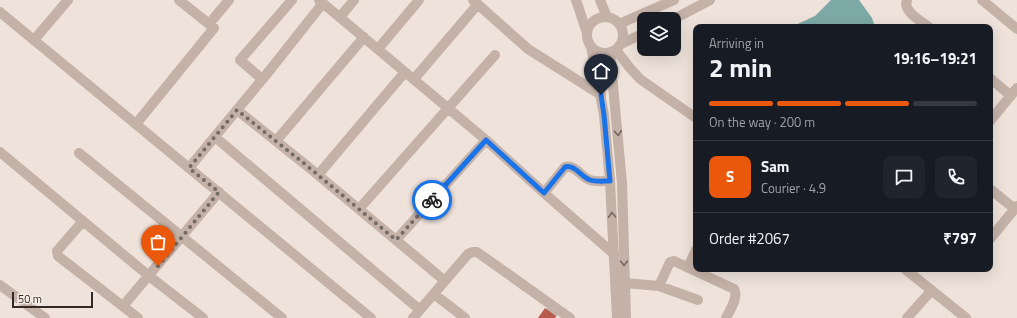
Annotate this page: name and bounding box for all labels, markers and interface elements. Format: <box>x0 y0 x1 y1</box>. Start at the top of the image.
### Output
map controls <box>637 12 681 56</box>
button: layers <box>637 12 681 56</box>
text: Arriving in <box>709 33 764 53</box>
text: 19:16–19:21 <box>893 47 977 70</box>
text: 2 min <box>709 48 772 87</box>
pin <box>584 54 618 95</box>
icon: home <box>590 60 612 82</box>
text: On the way · 200 m <box>709 112 815 132</box>
one-way arrow <box>613 130 622 136</box>
text: Sam <box>761 155 789 178</box>
button: chat <box>883 156 925 198</box>
button: phone <box>935 156 977 198</box>
text: S <box>726 165 734 188</box>
text: Courier · 4.9 <box>761 178 826 198</box>
courier <box>412 180 452 220</box>
icon: bike <box>421 189 443 211</box>
one-way arrow <box>607 212 616 218</box>
pin <box>141 225 175 266</box>
text: Order #2067 <box>709 227 790 250</box>
text: ₹797 <box>943 227 977 250</box>
icon: bag <box>147 231 169 253</box>
one-way arrow <box>620 260 628 266</box>
scale bar <box>12 290 93 309</box>
text: 50 m <box>18 291 42 307</box>

